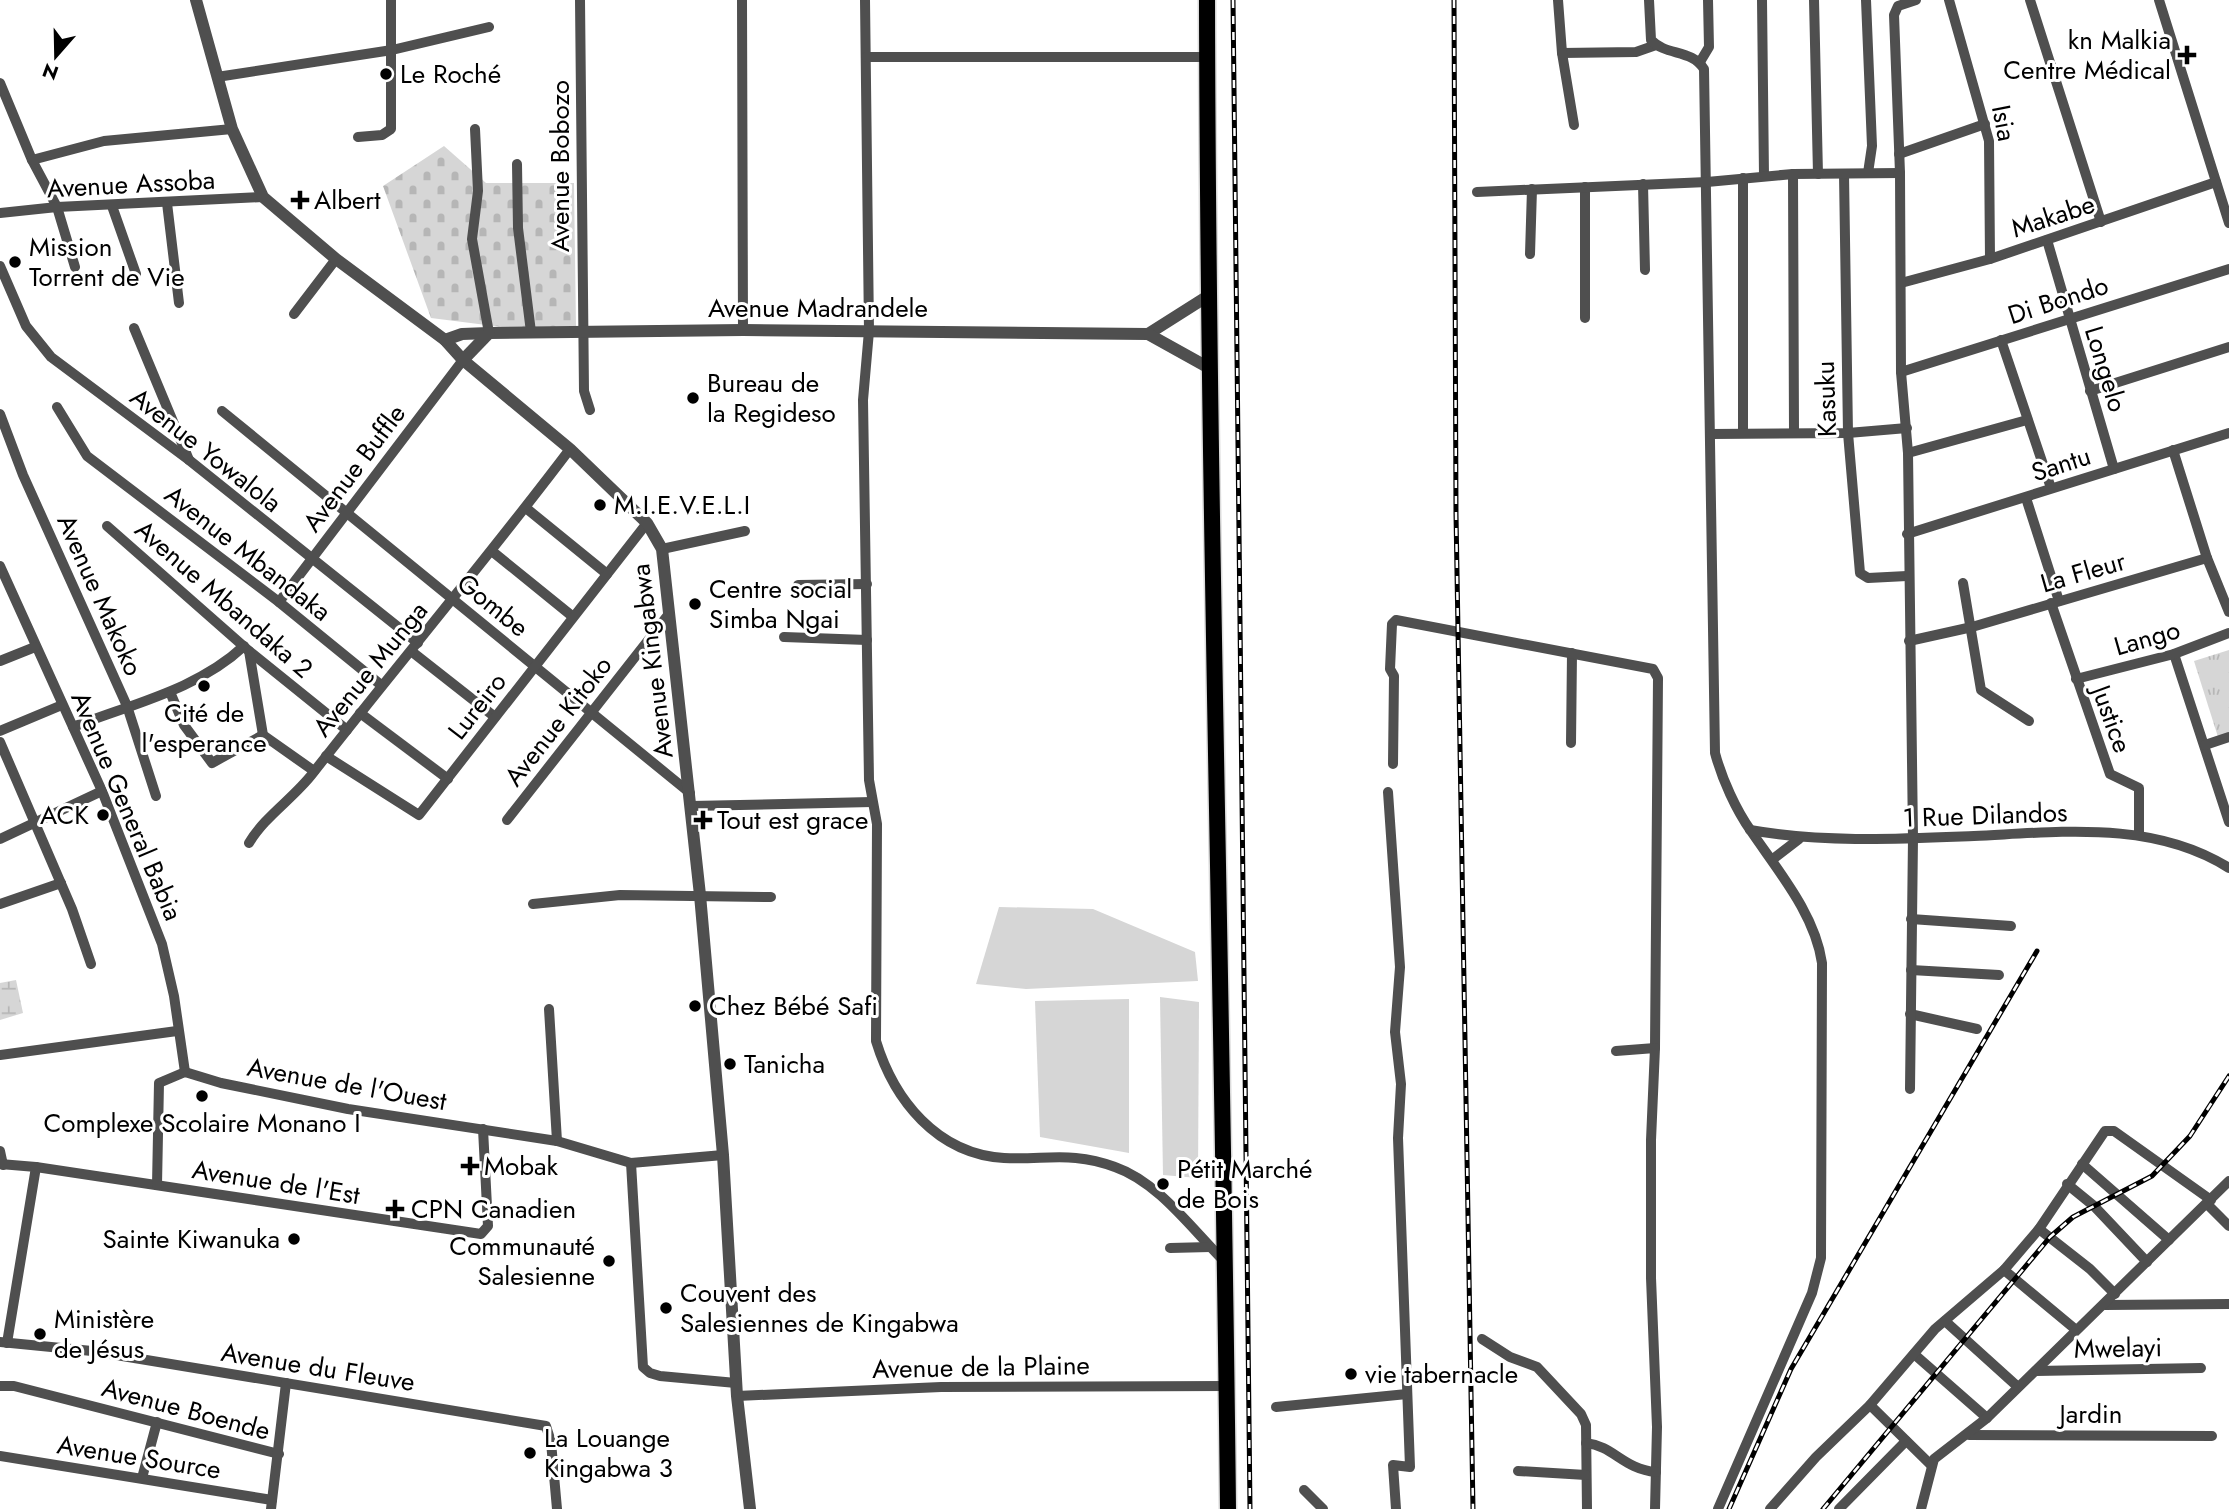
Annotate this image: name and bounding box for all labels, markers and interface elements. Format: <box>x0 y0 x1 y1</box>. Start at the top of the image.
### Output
north arrow <box>21 21 91 91</box>
place label: kn Malkia Centre Médical <box>2003 21 2171 89</box>
marker: kn Malkia Centre Médical <box>2177 45 2197 65</box>
place label: Le Roché <box>400 55 501 93</box>
text: N <box>39 56 62 87</box>
marker: Le Roché <box>378 66 394 82</box>
street label: Avenue Bobozo <box>541 80 579 252</box>
street label: Isia <box>1982 102 2026 144</box>
street label: Avenue Assoba <box>46 161 216 207</box>
place label: Albert <box>314 181 381 219</box>
street label: Makabe <box>2006 185 2100 247</box>
marker: Albert <box>292 192 308 208</box>
place label: Mission Torrent de Vie <box>29 228 185 296</box>
marker: Mission Torrent de Vie <box>7 254 23 270</box>
street label: Di Bondo <box>2003 266 2113 334</box>
street label: Avenue Madrandele <box>708 289 928 327</box>
street label: Longelo <box>2075 321 2137 417</box>
street label: Kasuku <box>1806 360 1846 438</box>
place label: Bureau de la Regideso <box>707 364 836 432</box>
street label: Avenue Yowalola <box>122 379 290 521</box>
marker: Bureau de la Regideso <box>685 390 701 406</box>
street label: Avenue Buffle <box>293 396 415 540</box>
street label: Santu <box>2026 437 2096 491</box>
street label: Avenue Mbandaka <box>157 476 339 630</box>
place label: M.I.E.V.E.L.I <box>614 486 750 524</box>
marker: M.I.E.V.E.L.I <box>592 497 608 513</box>
street label: Avenue Makoko <box>47 508 153 682</box>
street label: Avenue Mbandaka 2 <box>127 511 321 687</box>
street label: La Fleur <box>2036 542 2130 602</box>
street label: Avenue Kingabwa <box>621 561 683 761</box>
street label: Gombe <box>449 564 537 646</box>
place label: Centre social Simba Ngai <box>709 570 852 638</box>
street label: Avenue Munga <box>303 593 437 745</box>
marker: Centre social Simba Ngai <box>687 596 703 612</box>
street label: Lango <box>2110 611 2184 665</box>
street label: Avenue Kitoko <box>495 648 621 794</box>
street label: Lureiro <box>439 664 515 748</box>
street label: Justice <box>2081 677 2142 758</box>
marker: Cité de l'esperance <box>196 678 212 694</box>
street label: Avenue General Babia <box>62 685 192 927</box>
place label: Cité de l'esperance <box>141 694 267 762</box>
street label: 1 Rue Dilandos <box>1902 793 2068 837</box>
place label: ACK <box>40 796 89 834</box>
place label: Tout est grace <box>717 801 868 839</box>
marker: ACK <box>95 807 111 823</box>
marker: Tout est grace <box>695 812 711 828</box>
place label: Chez Bébé Safi <box>709 987 878 1025</box>
marker: Chez Bébé Safi <box>687 998 703 1014</box>
place label: Tanicha <box>744 1045 825 1083</box>
street label: Avenue de l'Ouest <box>244 1048 450 1120</box>
marker: Tanicha <box>722 1056 738 1072</box>
marker: Complexe Scolaire Monano I <box>194 1088 210 1104</box>
place label: Complexe Scolaire Monano I <box>43 1104 361 1142</box>
place label: Mobak <box>484 1147 559 1185</box>
street label: Avenue de l'Est <box>189 1150 363 1214</box>
place label: Pétit Marché de Bois <box>1177 1150 1312 1218</box>
marker: Mobak <box>462 1158 478 1174</box>
marker: Pétit Marché de Bois <box>1155 1176 1171 1192</box>
place label: CPN Canadien <box>411 1190 576 1228</box>
marker: CPN Canadien <box>385 1199 405 1219</box>
place label: Sainte Kiwanuka <box>103 1220 280 1258</box>
place label: Communauté Salesienne <box>449 1227 595 1295</box>
marker: Sainte Kiwanuka <box>286 1231 302 1247</box>
marker: Communauté Salesienne <box>601 1253 617 1269</box>
place label: Couvent des Salesiennes de Kingabwa <box>680 1274 959 1342</box>
place label: Ministère de Jésus <box>54 1300 154 1368</box>
marker: Couvent des Salesiennes de Kingabwa <box>658 1300 674 1316</box>
marker: Ministère de Jésus <box>32 1326 48 1342</box>
street label: Mwelayi <box>2074 1328 2162 1368</box>
street label: Avenue du Fleuve <box>218 1333 418 1401</box>
street label: Avenue de la Plaine <box>872 1346 1090 1388</box>
place label: vie tabernacle <box>1365 1355 1518 1393</box>
marker: vie tabernacle <box>1343 1366 1359 1382</box>
street label: Avenue Boende <box>98 1368 274 1450</box>
street label: Jardin <box>2057 1395 2122 1433</box>
place label: La Louange Kingabwa 3 <box>544 1419 673 1487</box>
street label: Avenue Source <box>54 1425 224 1489</box>
marker: La Louange Kingabwa 3 <box>522 1445 538 1461</box>

